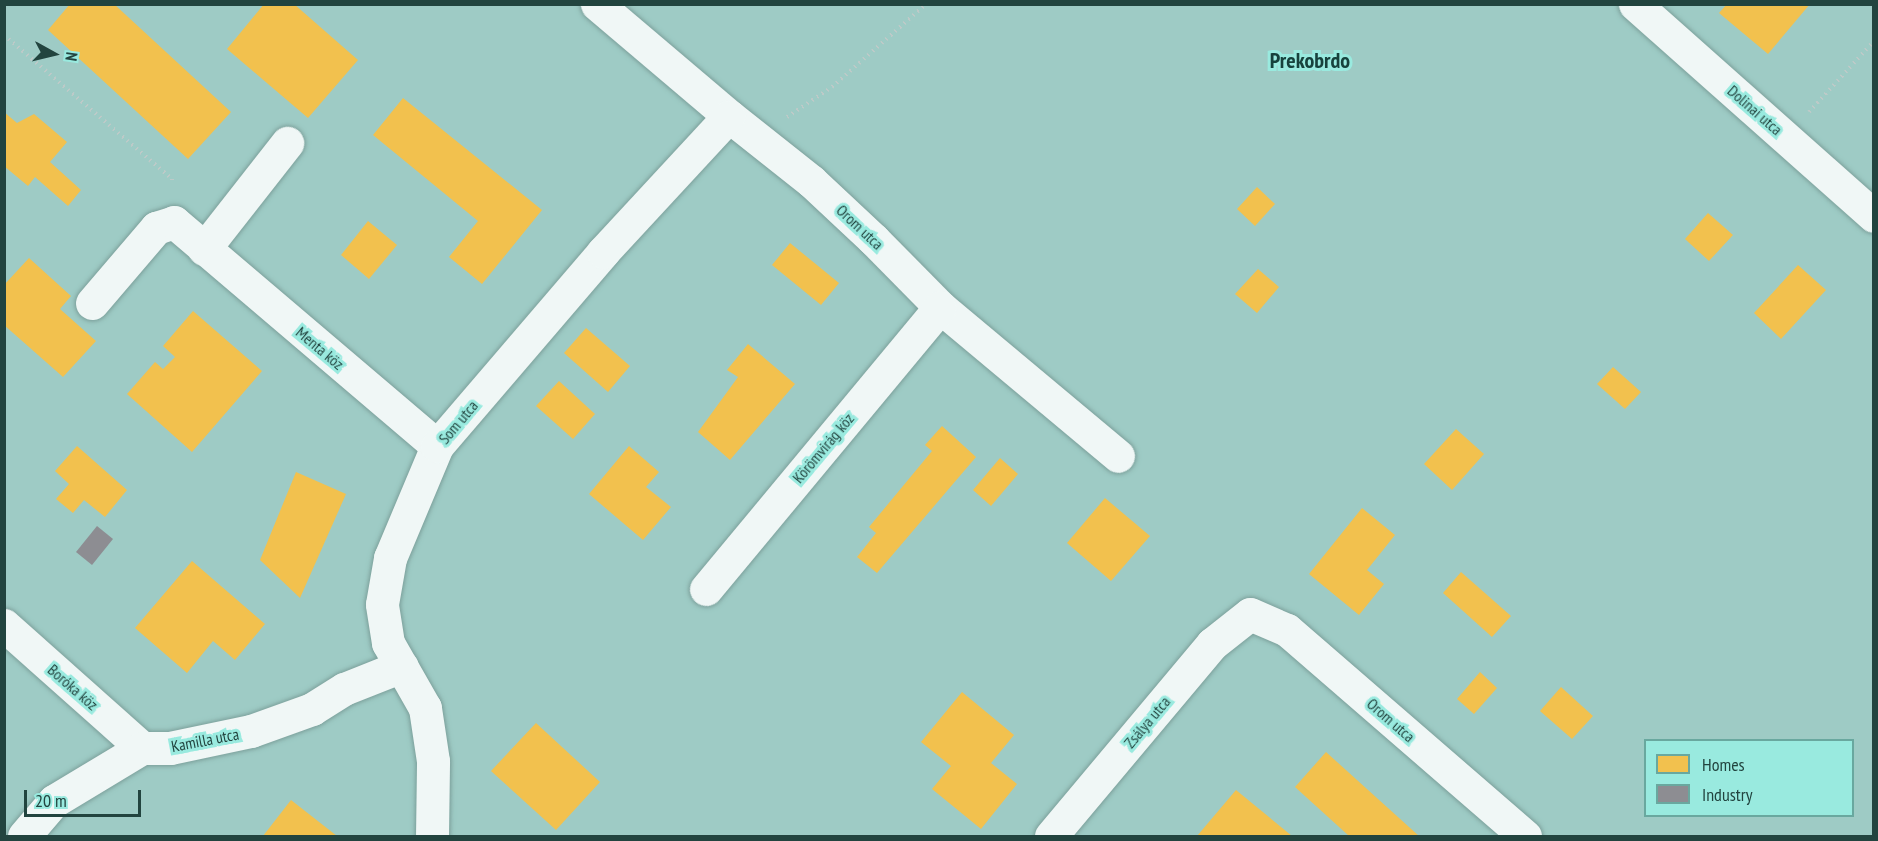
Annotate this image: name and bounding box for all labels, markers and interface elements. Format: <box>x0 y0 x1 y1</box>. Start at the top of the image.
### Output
north arrow <box>24 24 84 84</box>
district label: Prekobrdo <box>1270 48 1350 74</box>
text: N <box>61 51 82 62</box>
street label: Dolinai utca <box>1724 81 1786 139</box>
street label: Orom utca <box>833 200 887 254</box>
street label: Menta köz <box>292 322 348 374</box>
street label: Som utca <box>434 396 482 448</box>
street label: Körömvirág köz <box>788 409 858 487</box>
street label: Boróka köz <box>44 660 102 714</box>
street label: Zsálya utca <box>1120 692 1174 752</box>
street label: Orom utca <box>1363 694 1419 746</box>
street label: Kamilla utca <box>170 724 240 756</box>
legend <box>1644 739 1854 817</box>
text: Homes <box>1702 753 1745 776</box>
scale bar <box>27 778 144 816</box>
text: Industry <box>1702 783 1752 806</box>
text: 20 m <box>35 789 67 812</box>

